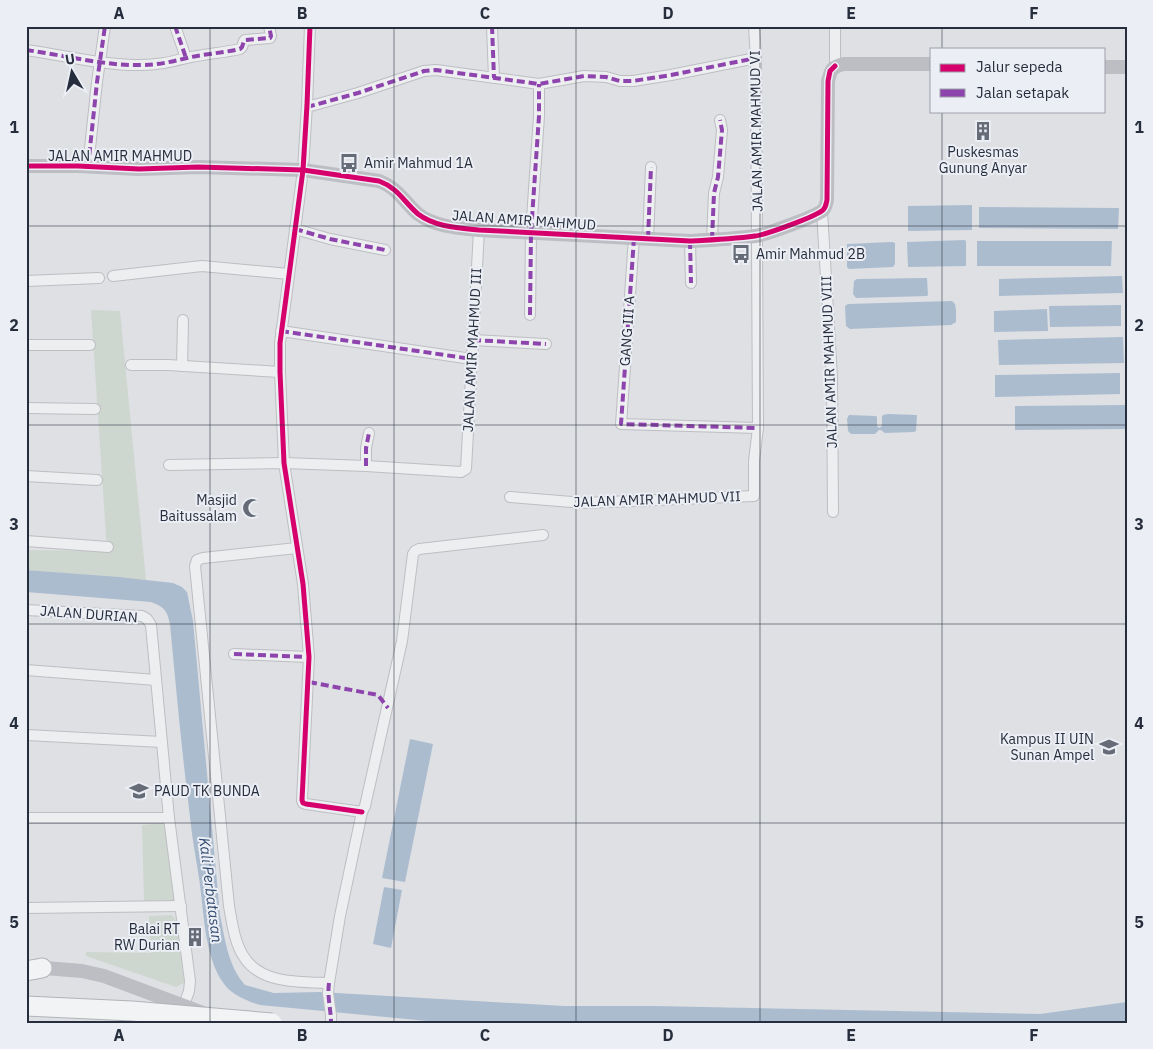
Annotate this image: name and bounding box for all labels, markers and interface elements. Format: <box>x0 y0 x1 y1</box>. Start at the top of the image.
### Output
text: A <box>114 3 125 23</box>
text: B <box>297 3 308 23</box>
text: C <box>480 3 490 23</box>
text: D <box>662 3 674 23</box>
text: E <box>846 3 856 23</box>
text: F <box>1029 3 1039 23</box>
north arrow <box>48 48 98 98</box>
legend <box>930 48 1106 112</box>
text: U <box>64 50 76 69</box>
street label: JALAN AMIR MAHMUD VI <box>746 50 766 212</box>
text: Jalur sepeda <box>976 57 1063 76</box>
text: Jalan setapak <box>976 83 1069 102</box>
text: 1 <box>9 117 19 137</box>
text: 1 <box>1134 117 1144 137</box>
building icon: Puskesmas Gunung Anyar <box>972 120 994 142</box>
place label: Puskesmas Gunung Anyar <box>939 143 1027 177</box>
street label: JALAN AMIR MAHMUD <box>48 147 192 165</box>
bus stop icon: Amir Mahmud 1A <box>338 152 360 174</box>
place label: Amir Mahmud 1A <box>364 154 473 172</box>
street label: JALAN AMIR MAHMUD <box>451 206 597 234</box>
bus stop icon: Amir Mahmud 2B <box>730 243 752 265</box>
place label: Amir Mahmud 2B <box>756 245 865 263</box>
street label: JALAN AMIR MAHMUD III <box>459 267 485 433</box>
street label: JALAN AMIR MAHMUD VIII <box>817 275 841 449</box>
street label: GANG III A <box>616 295 638 367</box>
text: 2 <box>9 315 19 335</box>
text: 2 <box>1134 315 1144 335</box>
street label: JALAN AMIR MAHMUD VII <box>573 487 741 511</box>
place label: Masjid Baitussalam <box>159 491 237 525</box>
mosque icon: Masjid Baitussalam <box>241 497 263 519</box>
text: 3 <box>9 514 19 534</box>
text: 3 <box>1134 514 1144 534</box>
street label: JALAN DURIAN <box>40 602 138 626</box>
text: 4 <box>9 713 19 733</box>
text: 4 <box>1134 713 1144 733</box>
place label: Kampus II UIN Sunan Ampel <box>1000 730 1094 764</box>
school or university icon: Kampus II UIN Sunan Ampel <box>1098 736 1120 758</box>
school or university icon: PAUD TK BUNDA <box>128 780 150 802</box>
place label: PAUD TK BUNDA <box>154 782 260 800</box>
water label: Kali Perbatasan <box>195 836 227 944</box>
text: 5 <box>9 912 19 932</box>
text: 5 <box>1134 912 1144 932</box>
place label: Balai RT RW Durian <box>114 920 180 954</box>
building icon: Balai RT RW Durian <box>184 926 206 948</box>
text: A <box>114 1025 125 1045</box>
text: B <box>297 1025 308 1045</box>
text: C <box>480 1025 490 1045</box>
text: D <box>662 1025 674 1045</box>
text: E <box>846 1025 856 1045</box>
text: F <box>1029 1025 1039 1045</box>

